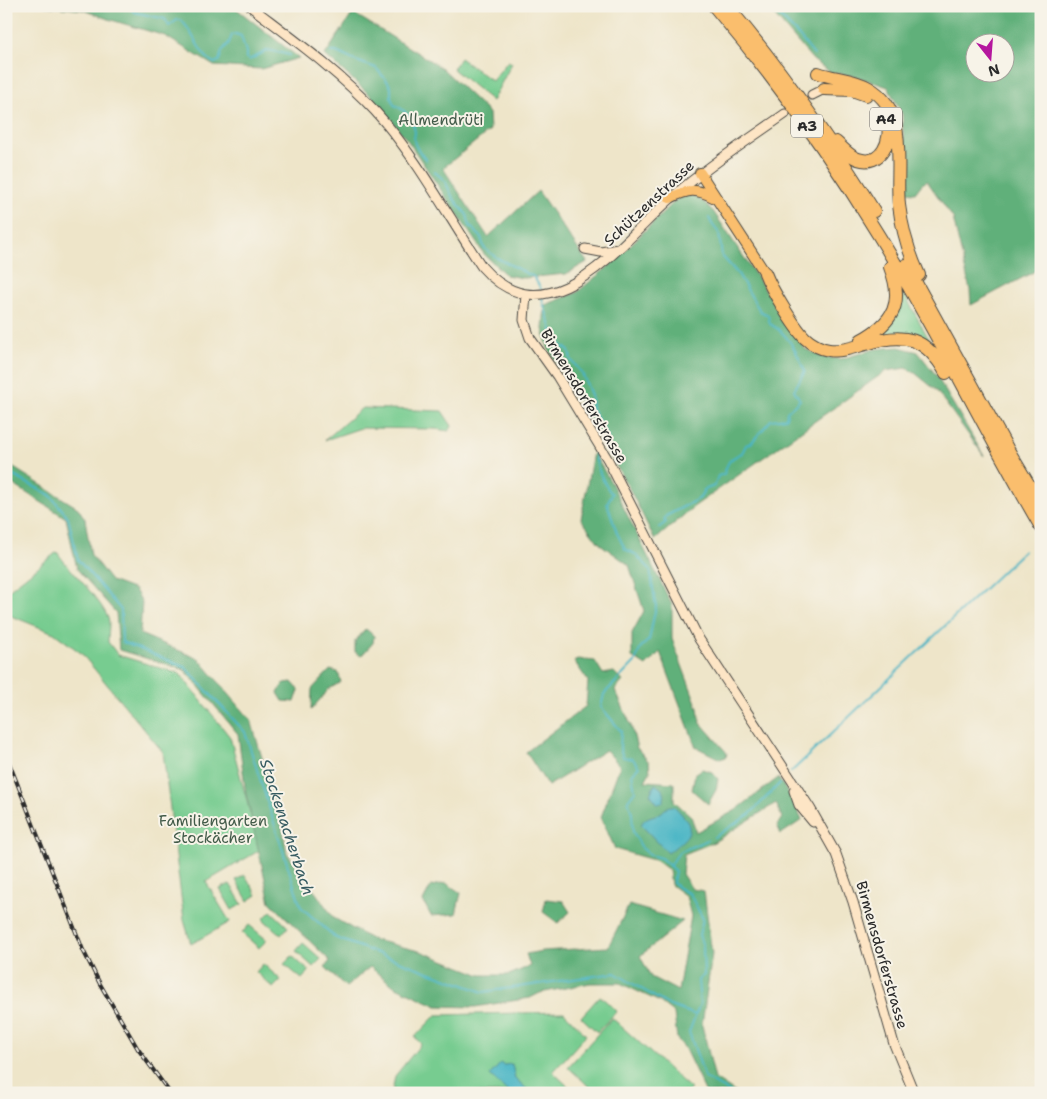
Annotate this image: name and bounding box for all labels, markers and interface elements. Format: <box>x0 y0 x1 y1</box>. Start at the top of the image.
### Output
north arrow <box>964 32 1014 82</box>
text: N <box>986 60 1002 81</box>
road number: A4 <box>870 108 902 130</box>
park label: Allmendrüti <box>398 110 484 130</box>
road number: A3 <box>791 114 823 138</box>
street label: Schützenstrasse <box>599 156 699 250</box>
street label: Birmensdorferstrasse <box>536 325 632 467</box>
water label: Stockenacherbach <box>255 756 319 898</box>
park label: Familiengarten Stockächer <box>159 811 267 848</box>
street label: Birmensdorferstrasse <box>851 879 913 1031</box>

